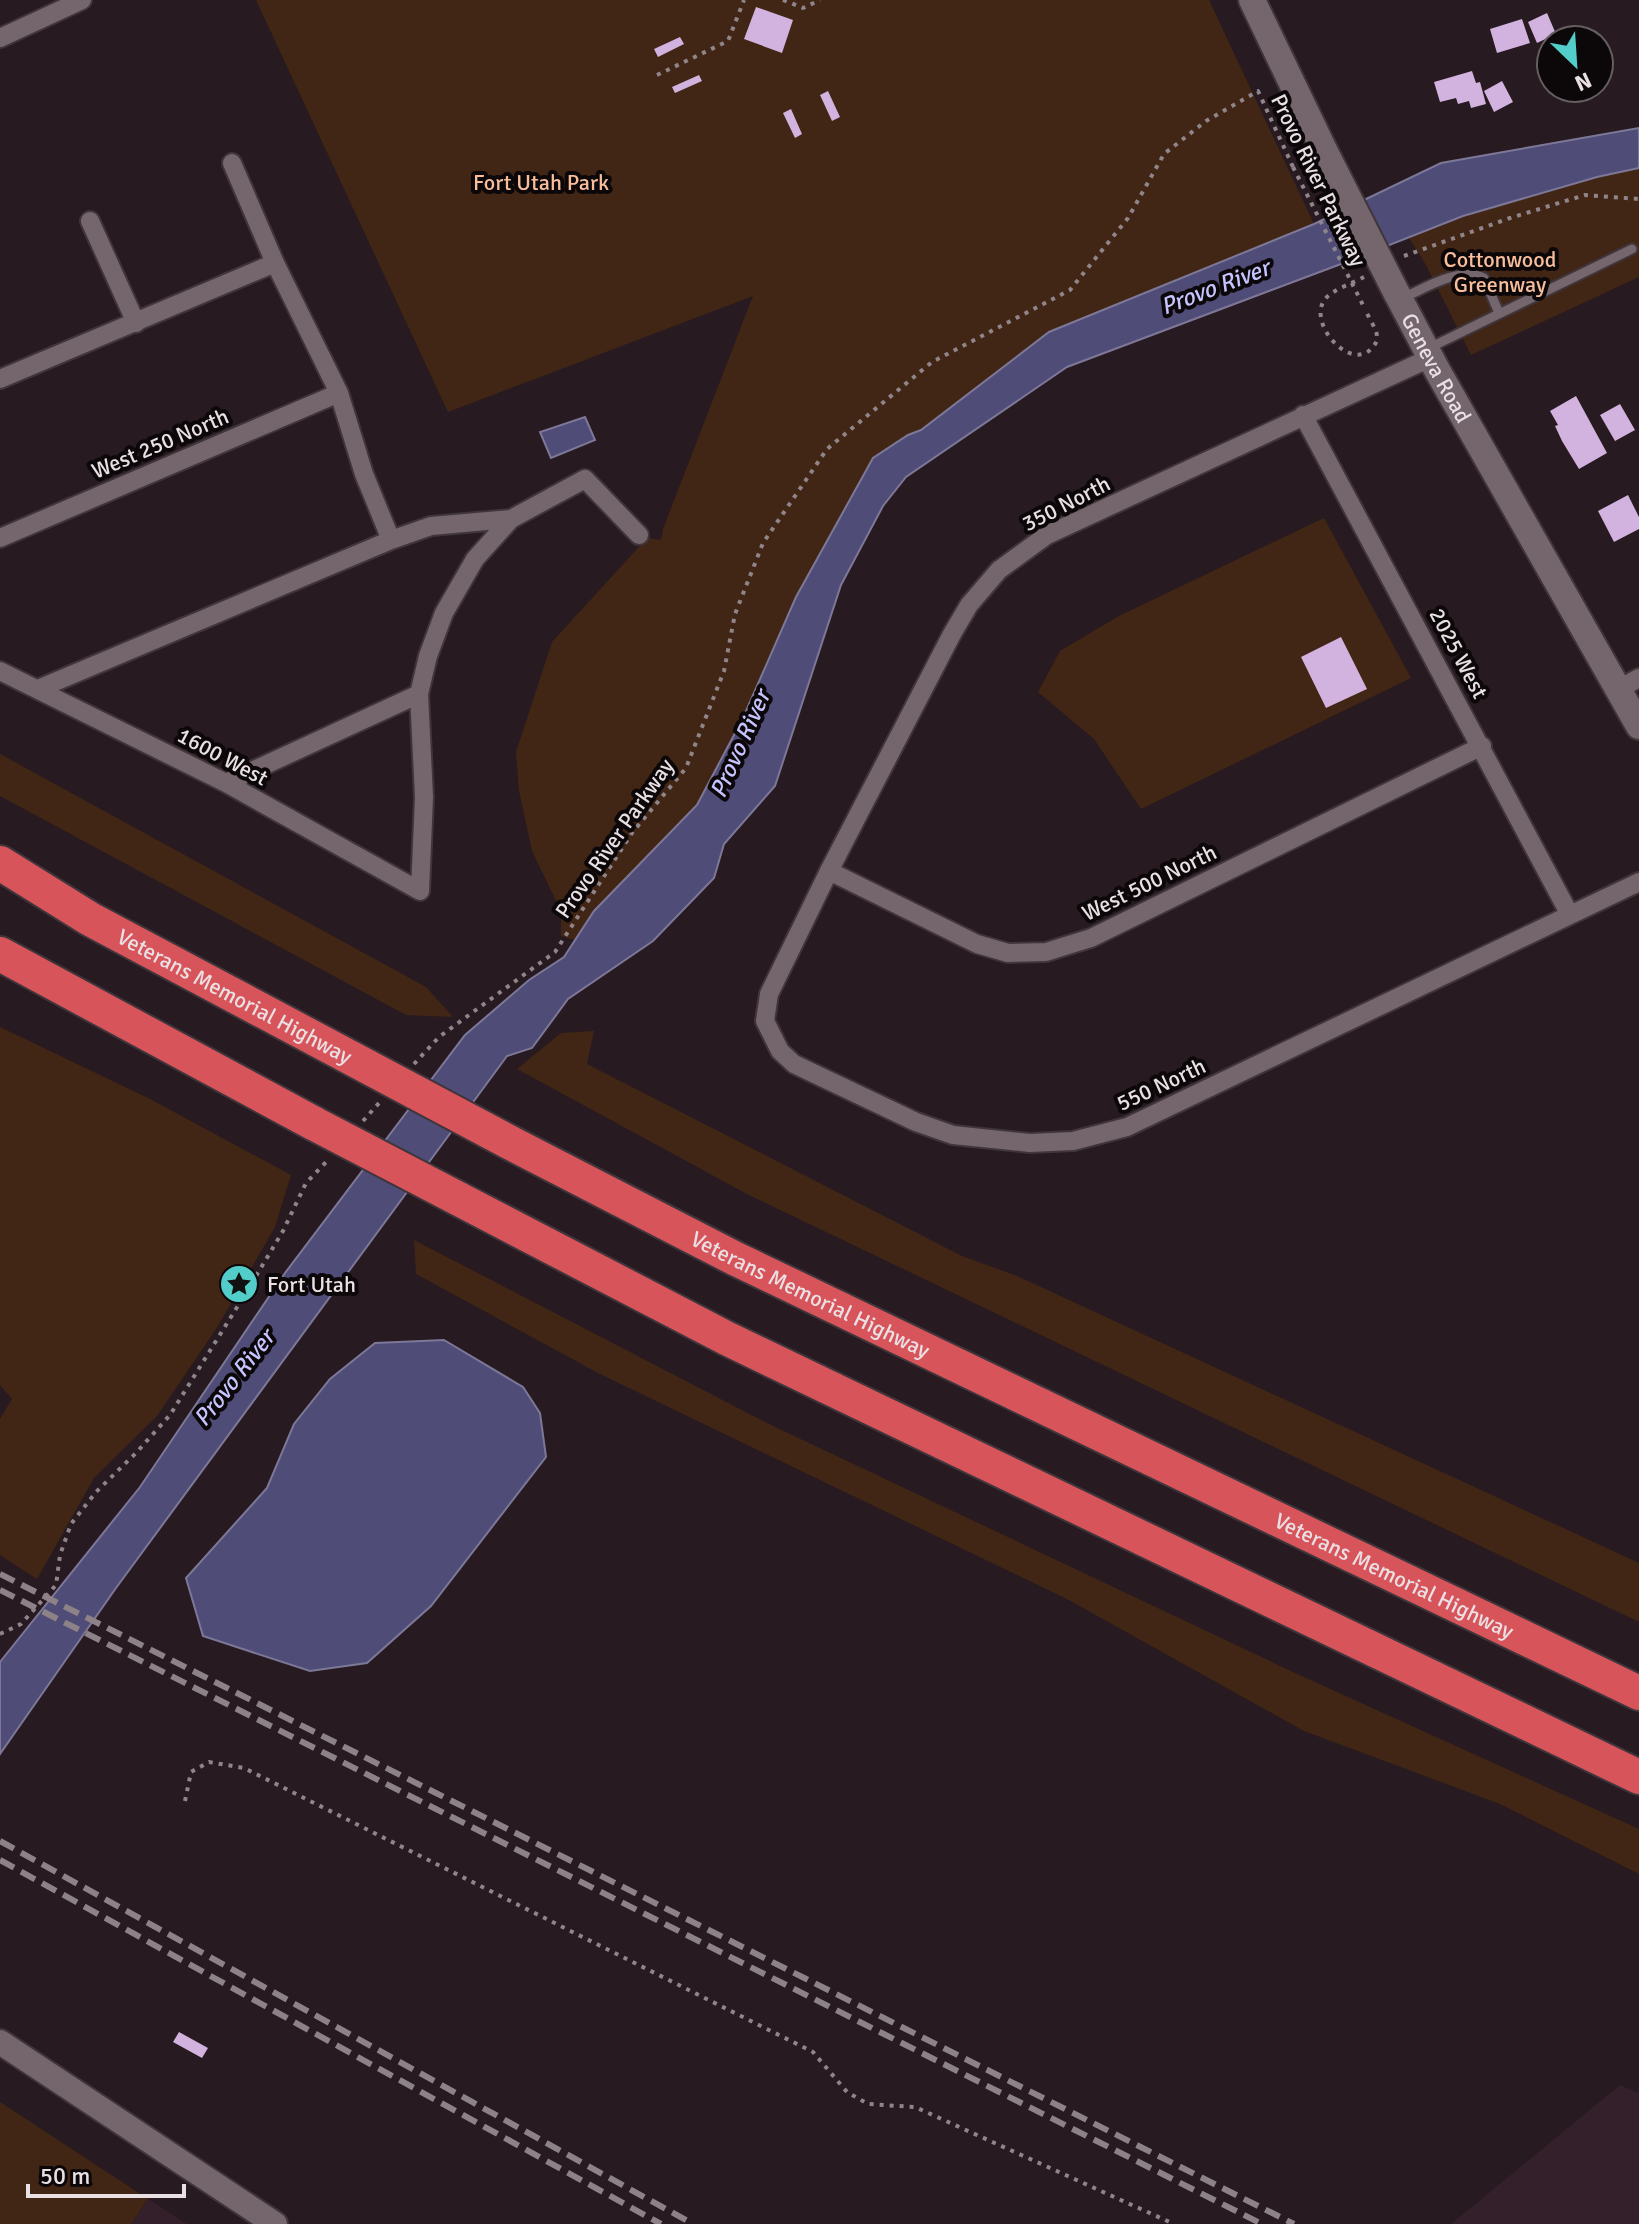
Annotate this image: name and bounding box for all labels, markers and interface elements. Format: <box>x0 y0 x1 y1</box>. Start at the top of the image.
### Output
north arrow <box>1535 24 1615 104</box>
text: N <box>1571 66 1596 97</box>
street label: Provo River Parkway <box>1265 89 1372 272</box>
park label: Fort Utah Park <box>473 169 609 196</box>
park label: Cottonwood Greenway <box>1444 246 1556 298</box>
water label: Provo River <box>1156 251 1277 321</box>
street label: Geneva Road <box>1395 309 1477 428</box>
street label: West 250 North <box>88 402 233 484</box>
street label: 350 North <box>1018 470 1115 537</box>
street label: 2025 West <box>1424 603 1494 703</box>
water label: Provo River <box>703 683 778 802</box>
street label: 1600 West <box>173 721 273 792</box>
street label: Provo River Parkway <box>549 753 680 923</box>
street label: West 500 North <box>1078 838 1221 927</box>
street label: Veterans Memorial Highway <box>112 923 357 1070</box>
street label: 550 North <box>1112 1052 1210 1117</box>
street label: Veterans Memorial Highway <box>686 1225 935 1364</box>
place icon: Fort Utah <box>218 1263 260 1305</box>
place label: Fort Utah <box>267 1271 356 1298</box>
water label: Provo River <box>187 1321 283 1432</box>
street label: Veterans Memorial Highway <box>1270 1507 1519 1645</box>
scale bar <box>28 2148 184 2198</box>
text: 50 m <box>40 2161 90 2191</box>

